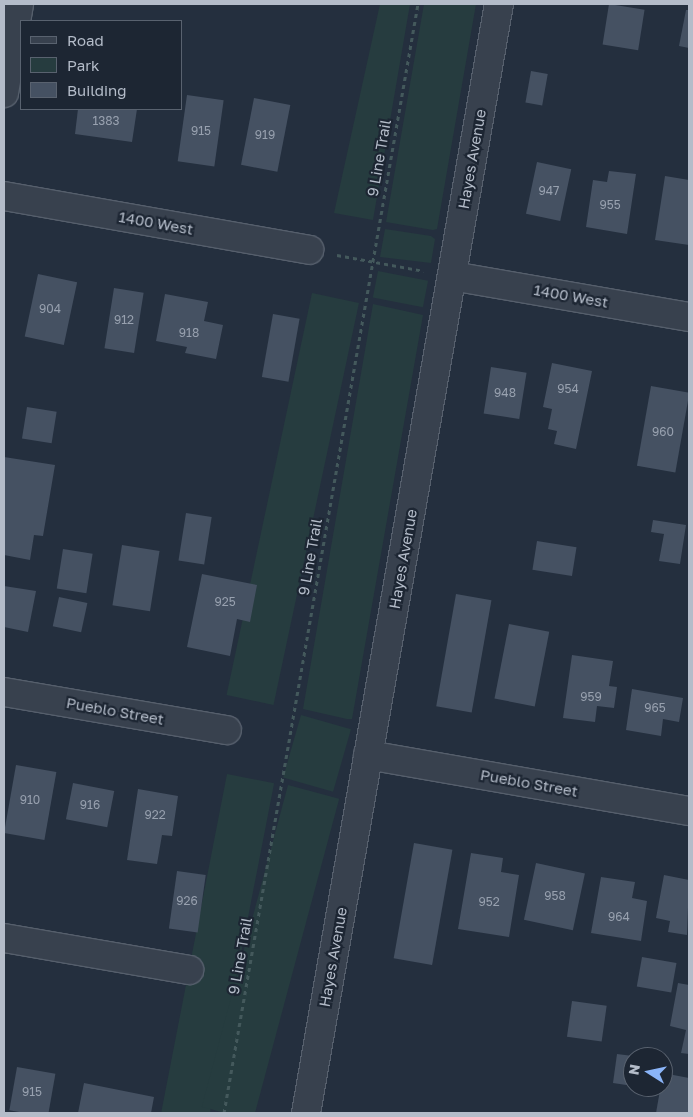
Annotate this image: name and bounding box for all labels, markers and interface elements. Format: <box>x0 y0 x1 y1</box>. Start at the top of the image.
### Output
legend <box>20 20 182 110</box>
text: Road <box>67 31 104 49</box>
text: Park <box>67 56 99 74</box>
text: Building <box>67 81 127 99</box>
street label: Hayes Avenue <box>454 108 490 210</box>
house number: 1383 <box>92 114 120 128</box>
street label: 9 Line Trail <box>363 118 395 198</box>
house number: 915 <box>191 124 211 138</box>
house number: 919 <box>255 128 275 142</box>
house number: 947 <box>539 184 559 198</box>
house number: 955 <box>599 198 621 212</box>
street label: 1400 West <box>117 208 195 238</box>
street label: 1400 West <box>532 281 610 311</box>
house number: 904 <box>39 302 61 316</box>
house number: 912 <box>114 313 134 327</box>
house number: 918 <box>179 326 199 340</box>
house number: 954 <box>557 382 579 396</box>
house number: 948 <box>494 386 516 400</box>
house number: 960 <box>652 425 674 439</box>
street label: Hayes Avenue <box>385 508 421 610</box>
street label: 9 Line Trail <box>294 517 326 597</box>
house number: 925 <box>214 595 236 609</box>
house number: 959 <box>580 690 602 704</box>
street label: Pueblo Street <box>65 694 165 728</box>
house number: 965 <box>644 701 666 715</box>
street label: Pueblo Street <box>479 766 579 800</box>
house number: 910 <box>20 793 40 807</box>
house number: 916 <box>80 798 100 812</box>
house number: 922 <box>144 808 166 822</box>
house number: 958 <box>544 889 566 903</box>
house number: 926 <box>176 894 198 908</box>
house number: 952 <box>478 895 500 909</box>
street label: Hayes Avenue <box>315 906 351 1008</box>
house number: 964 <box>608 910 630 924</box>
street label: 9 Line Trail <box>224 916 256 996</box>
north arrow <box>623 1047 673 1097</box>
text: N <box>624 1063 643 1076</box>
house number: 915 <box>22 1085 42 1099</box>

